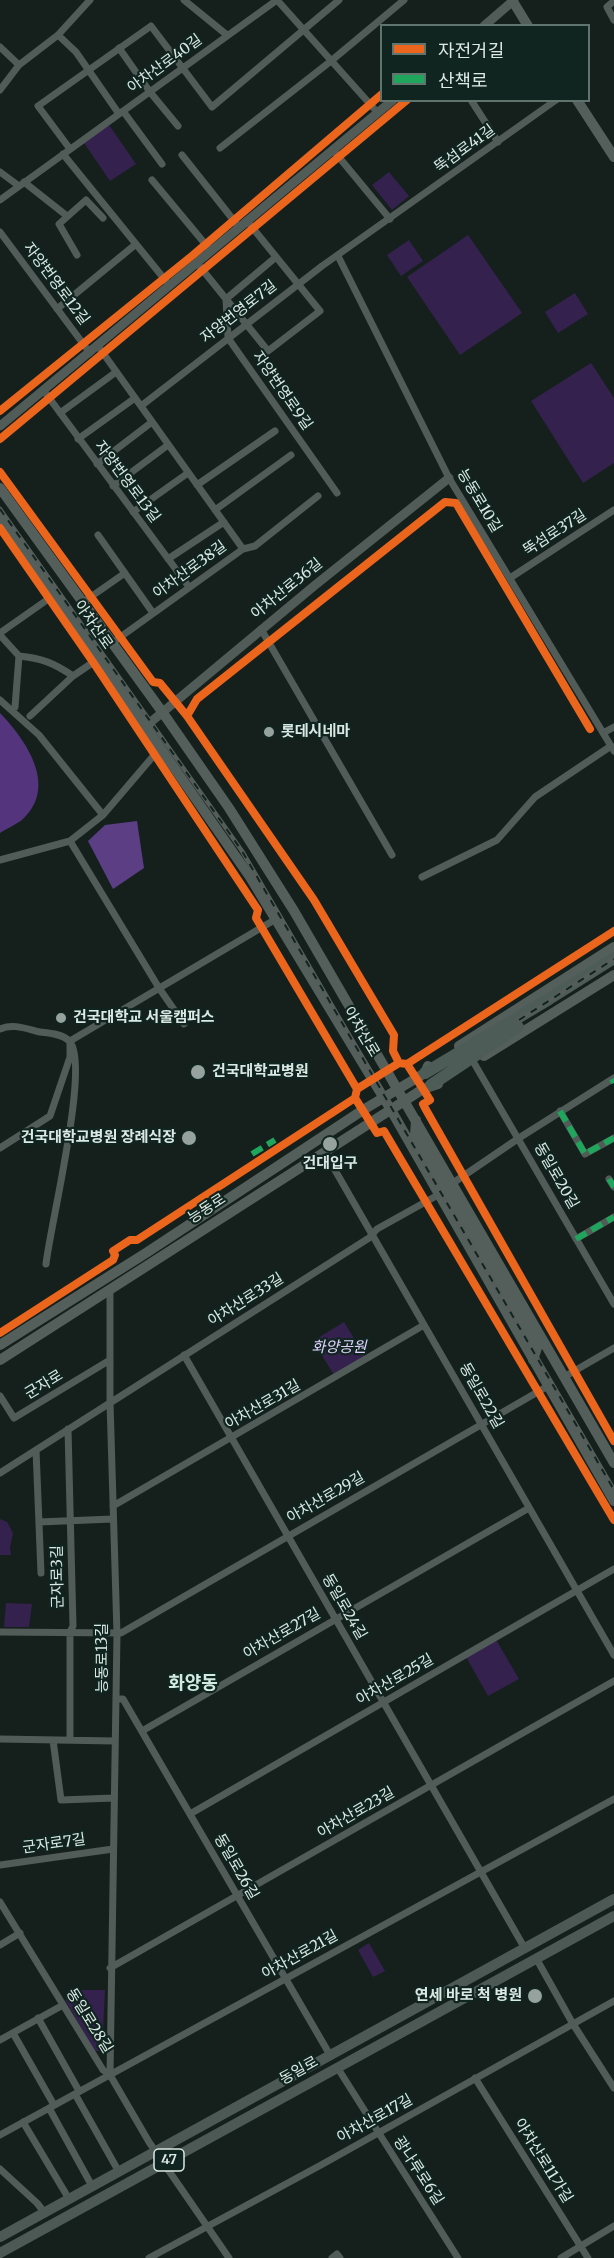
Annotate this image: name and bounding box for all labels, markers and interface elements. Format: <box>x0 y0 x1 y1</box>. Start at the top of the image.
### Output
legend <box>380 24 590 102</box>
street label: 아차산로40길 <box>124 31 206 97</box>
text: 자전거길 <box>438 39 504 62</box>
text: 산책로 <box>438 69 488 92</box>
street label: 뚝섬로41길 <box>431 121 499 177</box>
street label: 자양번영로12길 <box>19 239 93 329</box>
street label: 자양번영로7길 <box>197 277 281 347</box>
street label: 자양번영로9길 <box>248 348 316 434</box>
street label: 자양번영로13길 <box>90 438 164 526</box>
street label: 능동로10길 <box>453 466 505 536</box>
street label: 뚝섬로37길 <box>520 506 590 560</box>
street label: 아차산로38길 <box>150 537 230 603</box>
street label: 아차산로36길 <box>248 555 326 623</box>
street label: 아차산로 <box>70 597 116 653</box>
place label: 롯데시네마 <box>281 723 350 741</box>
marker: 롯데시네마 <box>262 725 276 739</box>
street label: 아차산로 <box>339 1004 383 1060</box>
place label: 건국대학교 서울캠퍼스 <box>73 1009 215 1027</box>
marker: 건국대학교 서울캠퍼스 <box>54 1011 68 1025</box>
marker: 건국대학교병원 <box>189 1063 207 1081</box>
place label: 건국대학교병원 <box>212 1063 309 1081</box>
place label: 건국대학교병원 장례식장 <box>21 1129 176 1147</box>
marker: 건국대학교병원 장례식장 <box>180 1129 198 1147</box>
marker: 건대입구 <box>321 1135 339 1153</box>
street label: 동일로20길 <box>530 1140 582 1212</box>
place label: 건대입구 <box>302 1155 358 1173</box>
street label: 능동로 <box>185 1190 229 1228</box>
street label: 아차산로33길 <box>205 1270 287 1330</box>
park label: 화양공원 <box>311 1339 367 1357</box>
street label: 동일로22길 <box>455 1360 507 1432</box>
street label: 군자로 <box>22 1367 66 1403</box>
street label: 아차산로31길 <box>222 1376 304 1434</box>
street label: 아차산로29길 <box>284 1469 368 1527</box>
street label: 군자로3길 <box>48 1545 68 1609</box>
street label: 동일로24길 <box>318 1571 370 1643</box>
street label: 아차산로27길 <box>240 1605 324 1663</box>
street label: 능동로13길 <box>94 1623 112 1693</box>
street label: 아차산로25길 <box>353 1651 437 1709</box>
district label: 화양동 <box>168 1673 218 1695</box>
street label: 아차산로23길 <box>314 1784 398 1842</box>
street label: 군자로7길 <box>21 1831 87 1857</box>
street label: 동일로26길 <box>210 1831 262 1903</box>
street label: 아차산로21길 <box>259 1927 341 1983</box>
street label: 동일로28길 <box>62 1985 116 2057</box>
place label: 연세 바로 척 병원 <box>415 1987 522 2005</box>
marker: 연세 바로 척 병원 <box>526 1987 544 2005</box>
street label: 동일로 <box>277 2053 321 2089</box>
street label: 아차산로17길 <box>334 2091 416 2147</box>
street label: 아차산로11가길 <box>510 2116 576 2206</box>
street label: 광나루로6길 <box>389 2133 447 2209</box>
road number: 47 <box>154 2149 184 2171</box>

